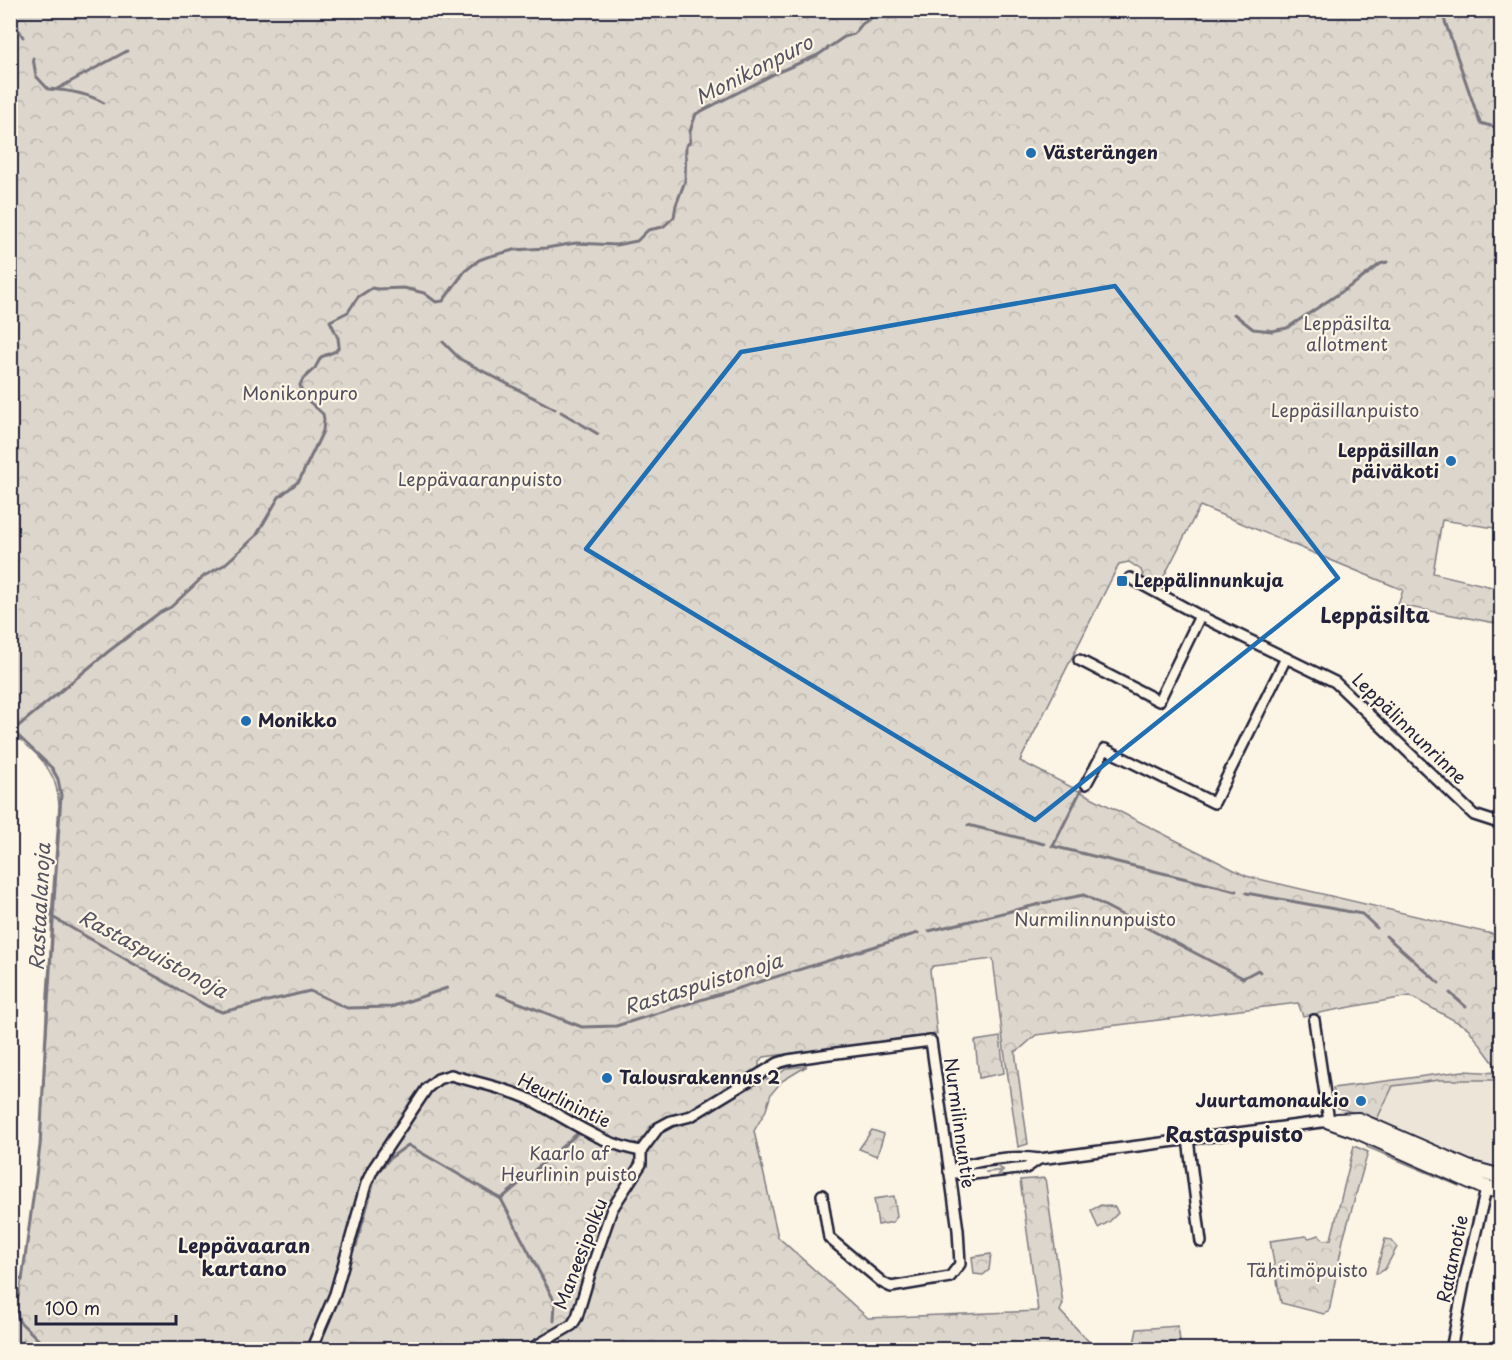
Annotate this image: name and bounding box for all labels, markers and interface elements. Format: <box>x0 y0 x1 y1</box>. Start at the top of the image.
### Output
water label: Monikonpuro <box>690 26 818 112</box>
place label: Västerängen <box>1043 138 1158 165</box>
marker: Västerängen <box>1024 146 1038 160</box>
park label: Leppäsilta allotment <box>1303 309 1392 357</box>
park label: Monikonpuro <box>242 379 358 406</box>
park label: Leppäsillanpuisto <box>1271 396 1419 423</box>
place label: Leppäsillan päiväkoti <box>1338 436 1439 484</box>
marker: Leppäsillan päiväkoti <box>1444 454 1458 468</box>
park label: Leppävaaranpuisto <box>398 465 562 492</box>
place label: Leppälinnunkuja <box>1134 566 1284 593</box>
marker: Leppälinnunkuja <box>1115 574 1129 588</box>
district label: Leppäsilta <box>1320 598 1430 630</box>
street label: Leppälinnunrinne <box>1347 666 1474 790</box>
place label: Monikko <box>258 706 337 733</box>
marker: Monikko <box>239 714 253 728</box>
water label: Rastaalanoja <box>21 842 57 971</box>
water label: Rastaspuistonoja <box>74 901 234 1005</box>
park label: Nurmilinnunpuisto <box>1014 905 1176 932</box>
water label: Rastaspuistonoja <box>620 945 786 1021</box>
street label: Nurmilinnuntie <box>938 1056 983 1190</box>
place label: Talousrakennus 2 <box>619 1063 780 1090</box>
street label: Heurlinintie <box>514 1066 616 1134</box>
marker: Talousrakennus 2 <box>600 1071 614 1085</box>
place label: Juurtamonaukio <box>1196 1086 1349 1113</box>
marker: Juurtamonaukio <box>1354 1094 1368 1108</box>
district label: Rastaspuisto <box>1165 1117 1303 1149</box>
park label: Kaarlo af Heurlinin puisto <box>501 1139 637 1187</box>
one-way arrow <box>985 1166 1005 1177</box>
street label: Maneesipolku <box>546 1194 613 1313</box>
street label: Ratamotie <box>1429 1212 1474 1305</box>
district label: Leppävaaran kartano <box>178 1230 310 1283</box>
park label: Tähtimöpuisto <box>1246 1256 1368 1283</box>
scale bar <box>36 1288 176 1326</box>
text: 100 m <box>45 1294 100 1321</box>

